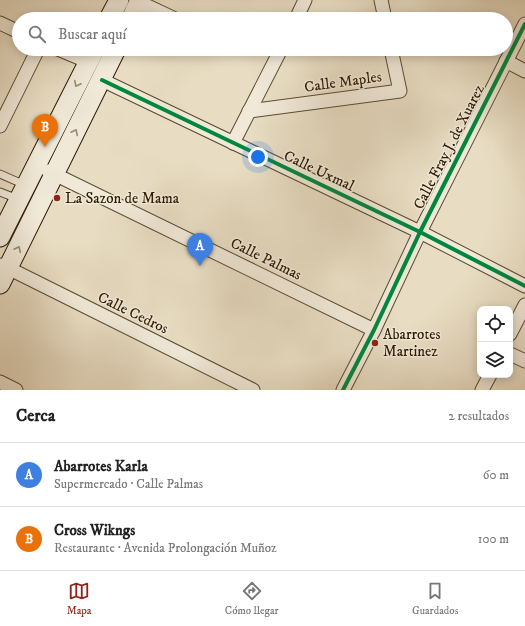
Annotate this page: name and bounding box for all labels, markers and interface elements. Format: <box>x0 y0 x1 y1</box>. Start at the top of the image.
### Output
search box <box>12 12 513 56</box>
icon: search <box>26 23 48 45</box>
text: Buscar aquí <box>58 25 126 44</box>
street label: Calle Maples <box>303 67 383 97</box>
one-way arrow <box>75 80 82 87</box>
street label: Calle Fray J. de Xuarez <box>409 81 489 213</box>
pin: B <box>32 114 58 147</box>
one-way arrow <box>70 129 78 137</box>
street label: Calle Uxmal <box>281 146 358 196</box>
your location <box>248 147 268 167</box>
place label: La Sazon de Mama <box>65 189 180 208</box>
marker: La Sazon de Mama <box>52 193 62 203</box>
pin: A <box>187 233 213 266</box>
street label: Calle Palmas <box>227 234 305 284</box>
one-way arrow <box>13 246 21 253</box>
street label: Calle Cedros <box>95 288 171 338</box>
map controls <box>477 306 513 378</box>
button: locate <box>477 306 513 342</box>
place label: Abarrotes Martinez <box>383 325 440 361</box>
marker: Abarrotes Martinez <box>370 338 380 348</box>
button: layers <box>477 342 513 378</box>
text: Cerca <box>16 405 55 427</box>
text: 2 resultados <box>448 408 509 424</box>
text: Abarrotes Karla <box>54 457 148 476</box>
text: A <box>25 467 33 483</box>
text: 60 m <box>483 467 509 483</box>
text: Supermercado · Calle Palmas <box>54 476 203 492</box>
text: Cross Wikngs <box>54 521 135 540</box>
text: B <box>25 531 33 547</box>
text: 100 m <box>478 531 509 547</box>
text: Restaurante · Avenida Prolongación Muñoz <box>54 540 277 556</box>
tab: Mapa <box>67 580 92 618</box>
tab: Cómo llegar <box>225 580 279 618</box>
tab: Guardados <box>412 580 458 618</box>

